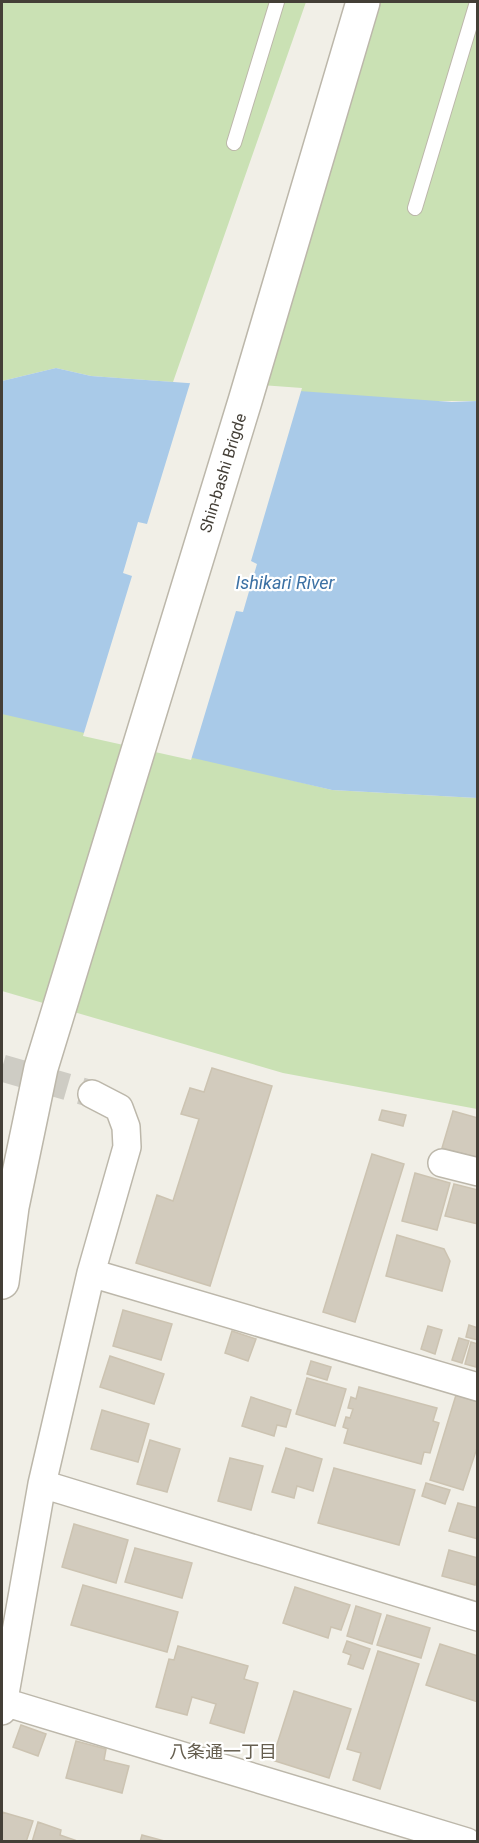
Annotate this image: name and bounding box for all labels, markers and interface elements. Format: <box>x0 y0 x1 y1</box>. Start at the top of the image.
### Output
street label: Shin-bashi Brigde <box>196 411 250 535</box>
water label: Ishikari River <box>235 572 336 593</box>
district label: 八条通一丁目 <box>169 1741 277 1762</box>

